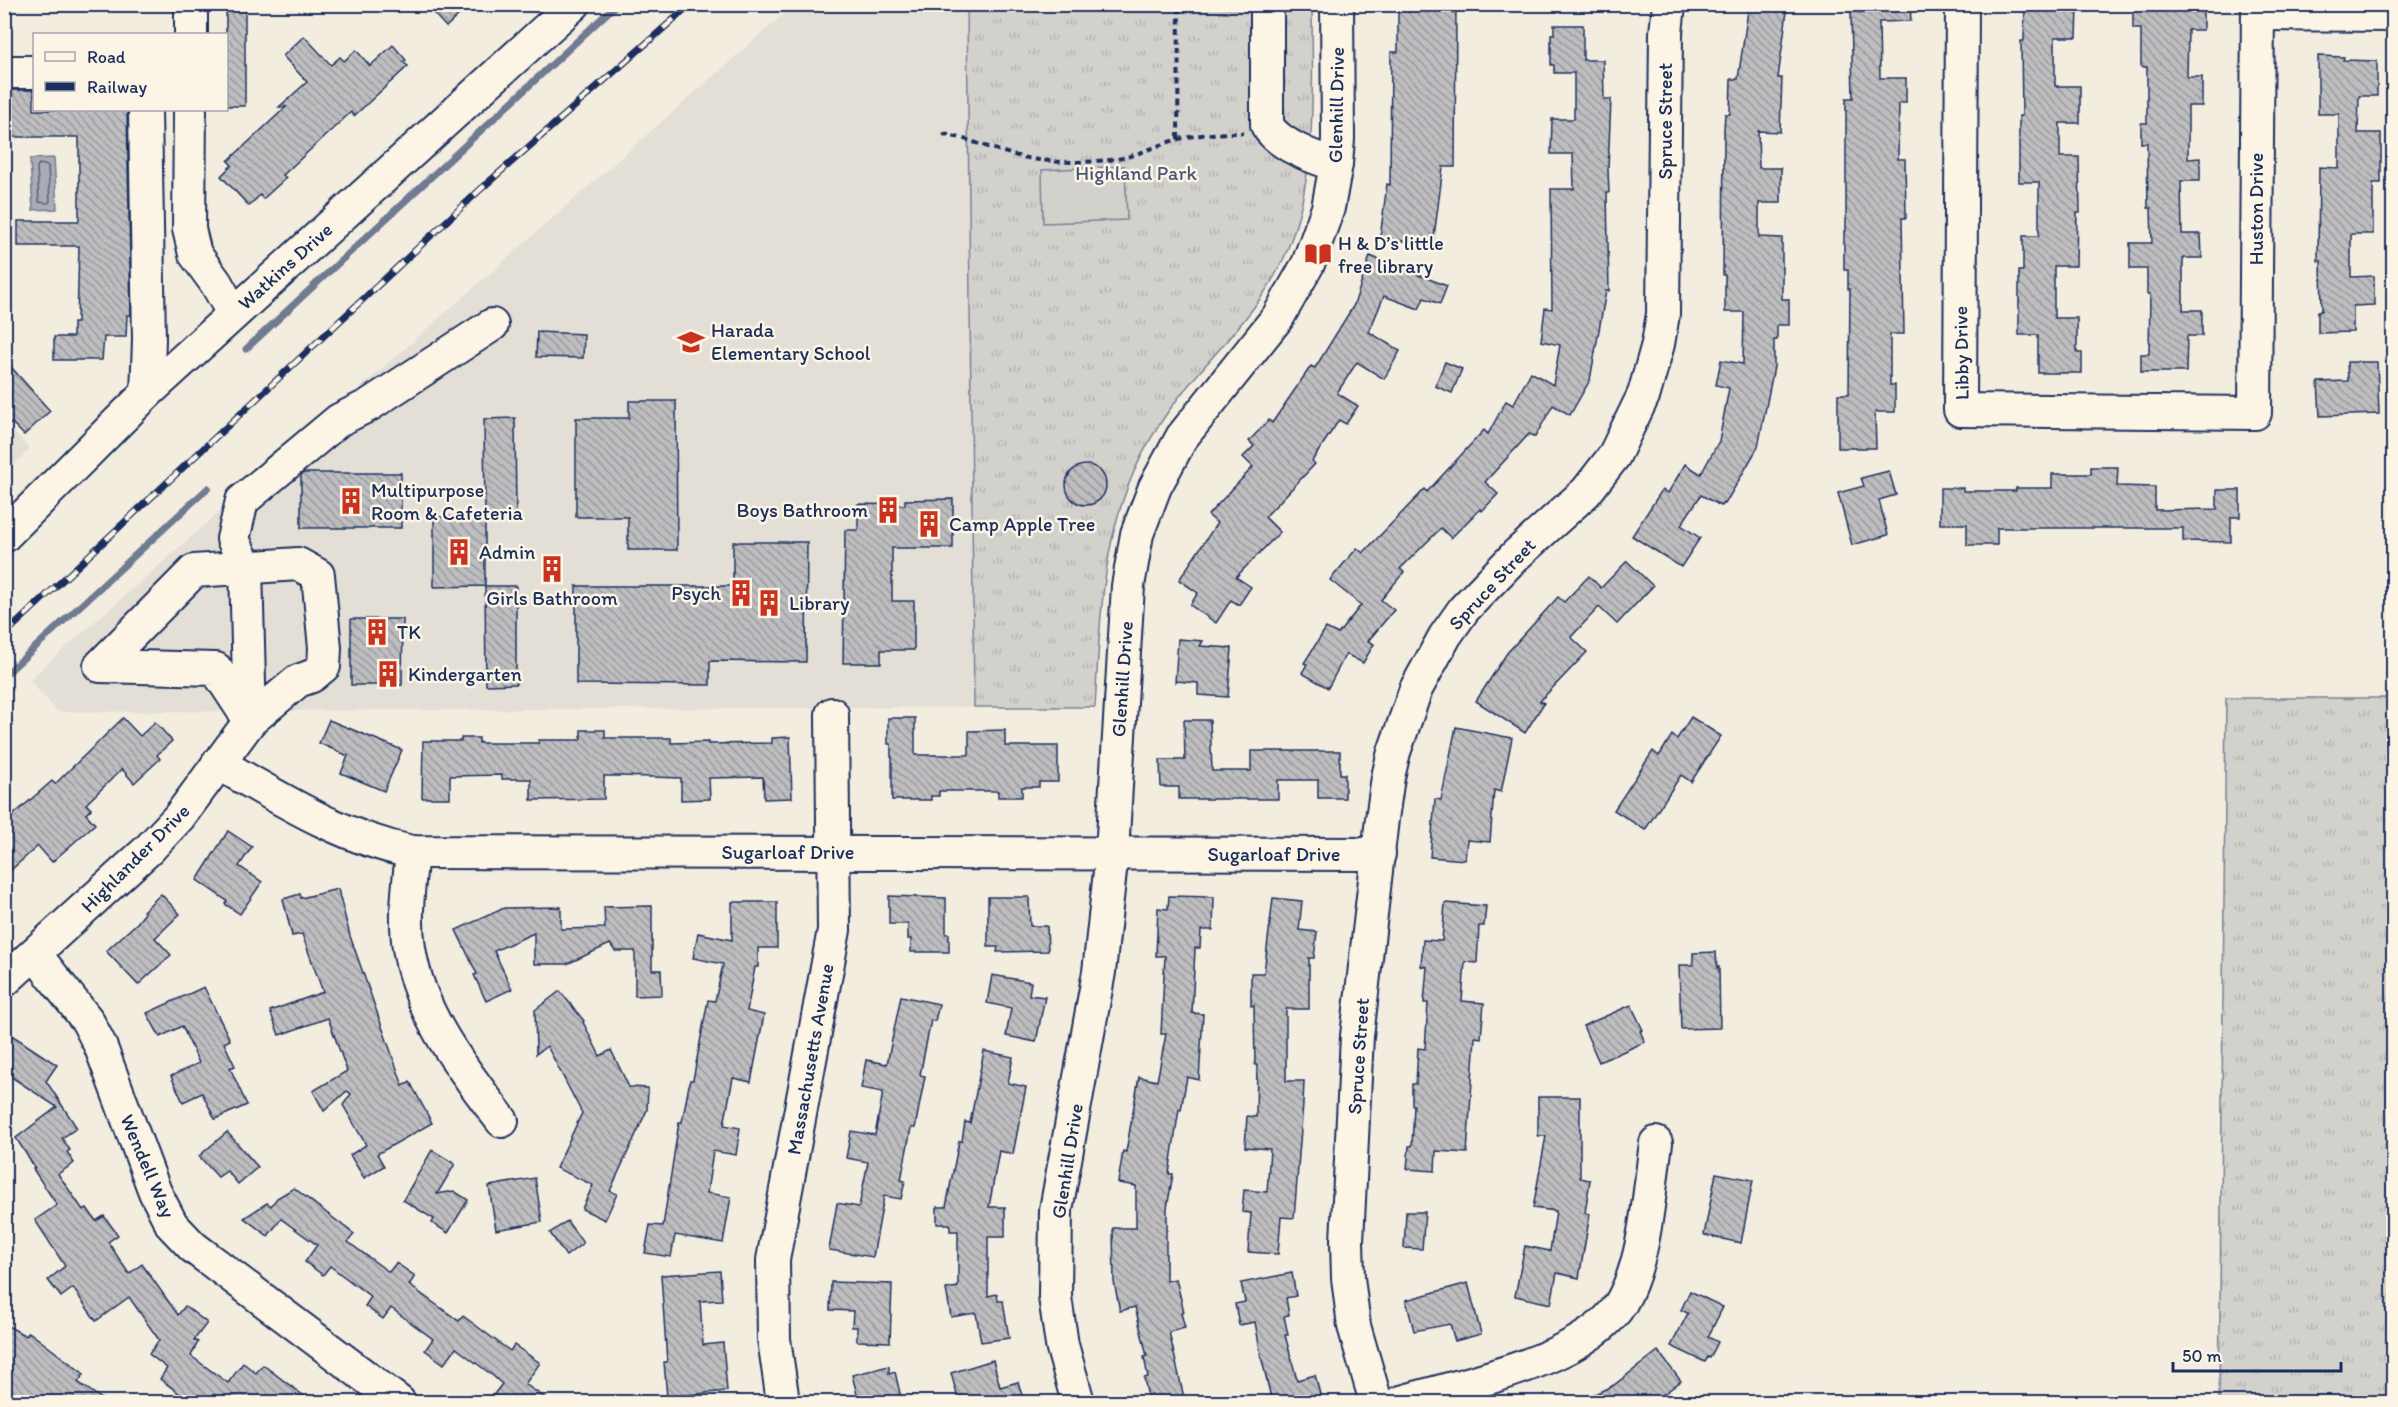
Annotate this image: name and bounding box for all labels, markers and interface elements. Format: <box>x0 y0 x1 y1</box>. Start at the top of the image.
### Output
legend <box>33 33 228 111</box>
text: Road <box>87 46 126 68</box>
street label: Glenhill Drive <box>1323 47 1349 163</box>
street label: Spruce Street <box>1653 63 1677 179</box>
text: Railway <box>87 76 148 98</box>
street label: Huston Drive <box>2244 153 2268 265</box>
park label: Highland Park <box>1075 161 1197 185</box>
street label: Watkins Drive <box>233 217 337 315</box>
place label: H & D’s little free library <box>1338 231 1444 278</box>
library icon: H & D’s little free library <box>1303 239 1333 269</box>
street label: Libby Drive <box>1948 306 1974 400</box>
place label: Harada Elementary School <box>711 318 871 365</box>
school or university icon: Harada Elementary School <box>676 327 706 357</box>
place label: Multipurpose Room & Cafeteria <box>371 478 523 525</box>
building icon: Multipurpose Room & Cafeteria <box>336 486 366 516</box>
building icon: Boys Bathroom <box>873 495 903 525</box>
place label: Boys Bathroom <box>737 498 868 522</box>
building icon: Camp Apple Tree <box>914 509 944 539</box>
place label: Camp Apple Tree <box>949 512 1095 536</box>
street label: Spruce Street <box>1443 533 1541 635</box>
building icon: Admin <box>444 537 474 567</box>
place label: Admin <box>479 540 535 564</box>
building icon: Girls Bathroom <box>537 554 567 584</box>
building icon: Psych <box>726 578 756 608</box>
place label: Psych <box>671 581 721 605</box>
place label: Girls Bathroom <box>486 586 618 610</box>
building icon: Library <box>754 588 784 618</box>
place label: Library <box>789 591 850 615</box>
building icon: TK <box>362 617 392 647</box>
place label: TK <box>397 620 421 644</box>
street label: Glenhill Drive <box>1106 620 1138 738</box>
building icon: Kindergarten <box>373 659 403 689</box>
place label: Kindergarten <box>408 662 522 686</box>
street label: Highlander Drive <box>76 799 194 917</box>
street label: Sugarloaf Drive <box>722 840 854 864</box>
street label: Sugarloaf Drive <box>1208 842 1340 866</box>
street label: Massachusetts Avenue <box>781 961 839 1157</box>
street label: Spruce Street <box>1342 997 1374 1115</box>
street label: Glenhill Drive <box>1046 1102 1088 1220</box>
street label: Wendell Way <box>115 1111 181 1222</box>
scale bar <box>2173 1335 2341 1373</box>
text: 50 m <box>2182 1345 2222 1367</box>

